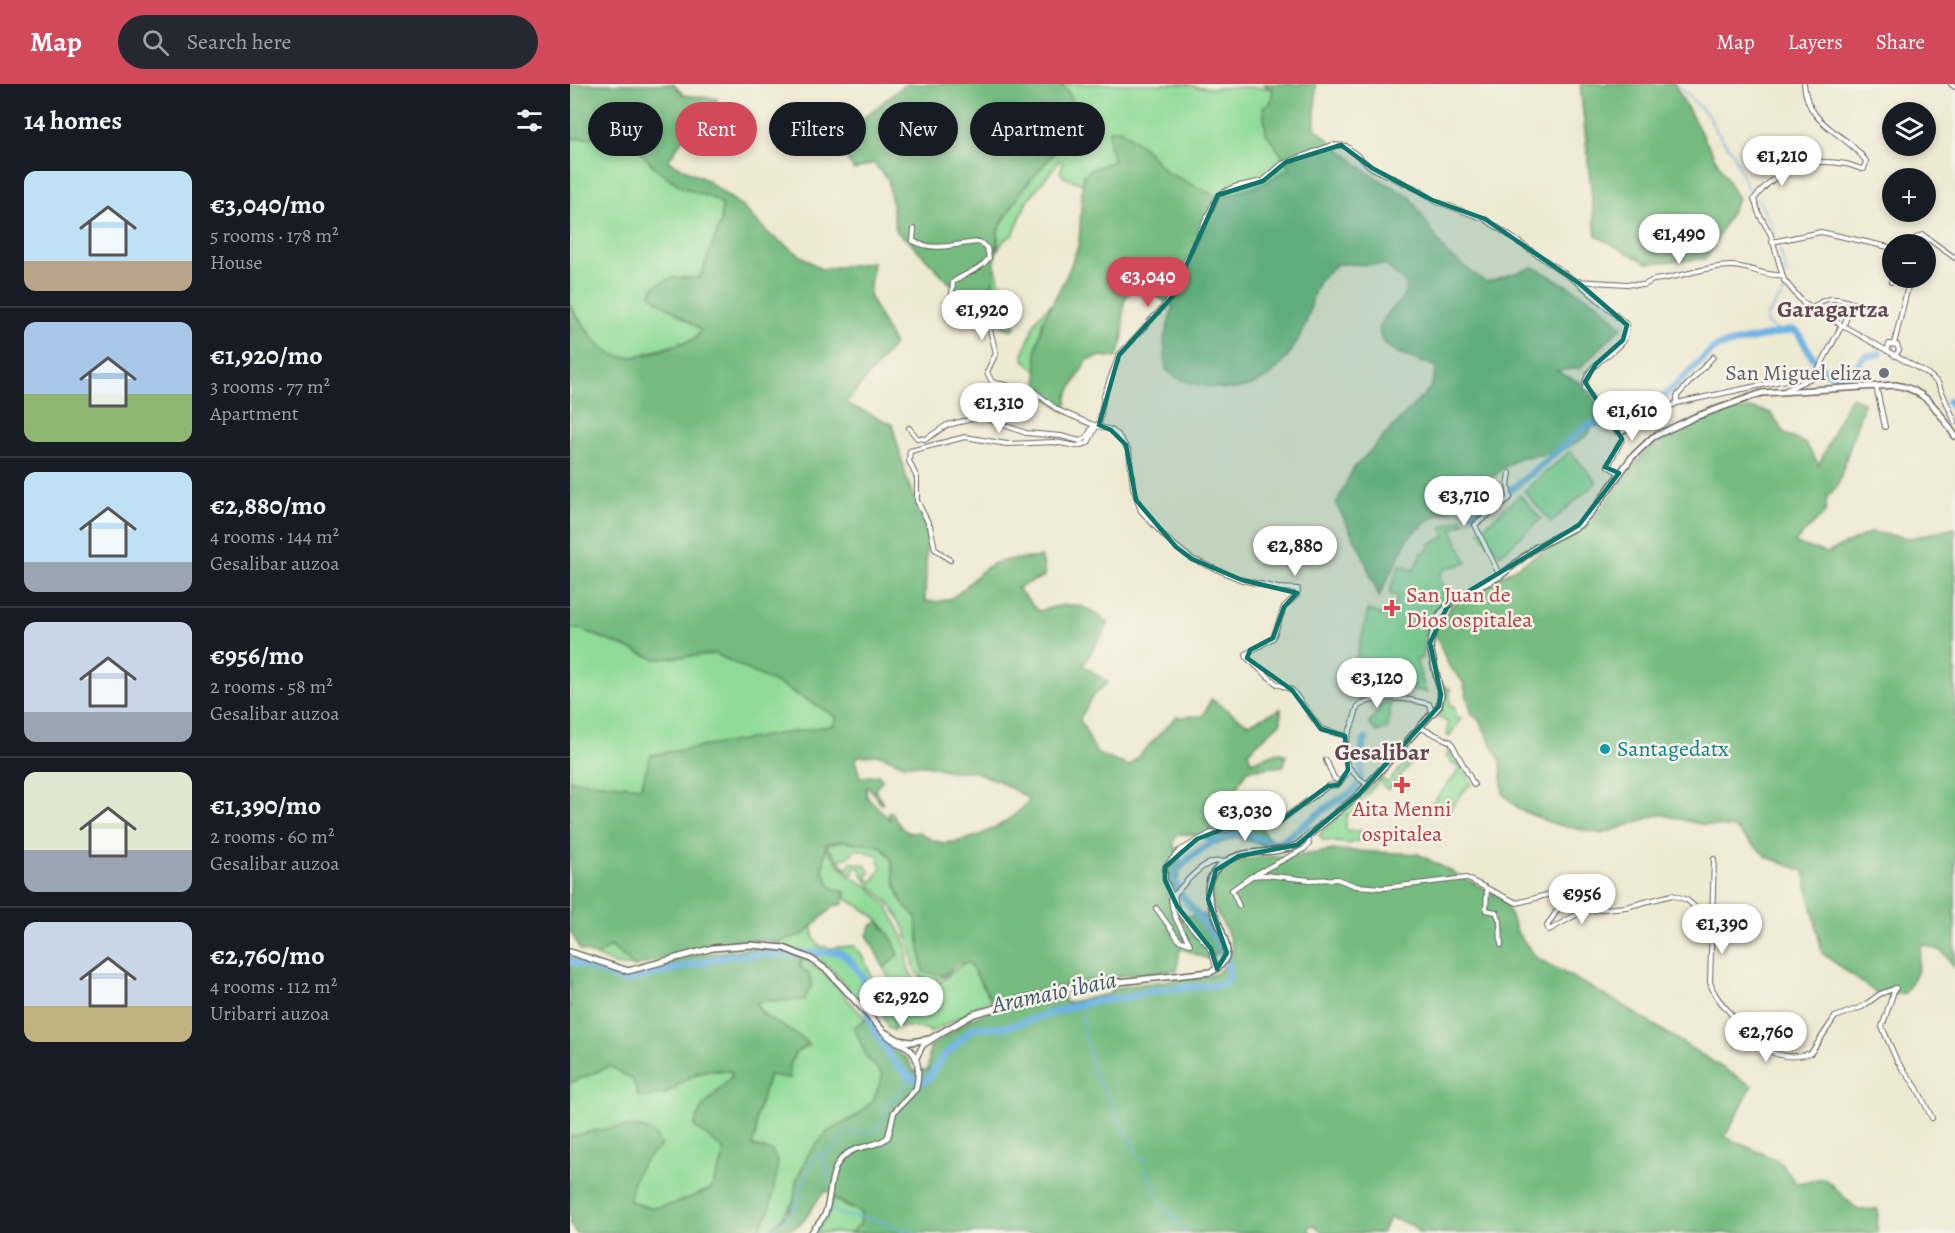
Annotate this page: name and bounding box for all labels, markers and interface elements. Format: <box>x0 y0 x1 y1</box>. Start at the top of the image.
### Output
search box <box>118 15 538 69</box>
text: Map <box>30 23 82 61</box>
icon: search <box>139 26 172 59</box>
text: Search here <box>187 27 291 57</box>
text: Map <box>1716 28 1755 56</box>
text: Layers <box>1788 28 1843 56</box>
text: Share <box>1876 28 1925 56</box>
chip: Buy <box>588 102 663 156</box>
chip: Rent <box>675 102 757 156</box>
chip: Filters <box>769 102 866 156</box>
chip: New <box>878 102 958 156</box>
chip: Apartment <box>970 102 1105 156</box>
map controls <box>1882 102 1936 288</box>
button: layers <box>1882 102 1936 156</box>
text: 14 homes <box>24 103 122 138</box>
icon: filters <box>513 104 546 137</box>
pin: €1,210 <box>1733 136 1831 187</box>
text: €1,210 <box>1757 142 1807 169</box>
button: + <box>1882 168 1936 222</box>
text: €3,040/mo <box>210 187 325 222</box>
icon: home <box>72 195 144 267</box>
pin: €1,490 <box>1630 214 1728 265</box>
text: €1,490 <box>1653 220 1705 247</box>
text: 5 rooms · 178 m² <box>210 222 339 249</box>
button: − <box>1882 234 1936 288</box>
text: House <box>210 249 262 276</box>
pin: €3,040 <box>1099 257 1197 308</box>
text: €3,040 <box>1121 263 1175 290</box>
pin: €1,920 <box>933 290 1031 341</box>
district label: Garagartza <box>1777 293 1890 325</box>
text: €1,920 <box>956 296 1009 323</box>
text: €1,920/mo <box>210 338 323 373</box>
icon: home <box>72 346 144 418</box>
place label: San Miguel eliza <box>1725 358 1873 388</box>
marker: San Miguel eliza <box>1877 366 1891 380</box>
text: 3 rooms · 77 m² <box>210 373 330 400</box>
pin: €1,310 <box>950 383 1048 434</box>
text: €1,310 <box>974 389 1024 416</box>
pin: €1,610 <box>1583 391 1681 442</box>
text: €1,610 <box>1607 397 1657 424</box>
text: Apartment <box>210 400 299 427</box>
pin: €3,710 <box>1415 476 1513 527</box>
text: €3,710 <box>1438 482 1490 509</box>
text: €2,880/mo <box>210 488 326 523</box>
icon: home <box>72 496 144 568</box>
text: 4 rooms · 144 m² <box>210 523 339 550</box>
pin: €2,880 <box>1246 526 1344 577</box>
text: €2,880 <box>1267 532 1323 559</box>
text: Gesalibar auzoa <box>210 550 340 577</box>
place label: San Juan de Dios ospitalea <box>1406 580 1533 635</box>
marker: San Juan de Dios ospitalea <box>1383 599 1401 617</box>
text: €956/mo <box>210 638 304 673</box>
icon: home <box>72 646 144 718</box>
pin: €3,120 <box>1328 658 1426 709</box>
text: €3,120 <box>1351 664 1403 691</box>
text: 2 rooms · 58 m² <box>210 673 333 700</box>
text: Gesalibar auzoa <box>210 700 340 727</box>
place label: Santagedatx <box>1617 734 1729 764</box>
district label: Gesalibar <box>1335 736 1430 768</box>
marker: Santagedatx <box>1598 742 1612 756</box>
marker: Aita Menni ospitalea <box>1393 776 1411 794</box>
text: €1,390/mo <box>210 788 321 823</box>
pin: €3,030 <box>1196 791 1294 842</box>
place label: Aita Menni ospitalea <box>1352 794 1451 849</box>
icon: home <box>72 796 144 868</box>
text: €3,030 <box>1218 797 1272 824</box>
text: 2 rooms · 60 m² <box>210 823 334 850</box>
text: Gesalibar auzoa <box>210 850 340 877</box>
pin: €956 <box>1546 874 1618 925</box>
text: €956 <box>1563 880 1601 907</box>
pin: €1,390 <box>1673 904 1771 955</box>
text: €1,390 <box>1696 910 1748 937</box>
text: €2,760/mo <box>210 938 325 973</box>
icon: home <box>72 946 144 1018</box>
water label: Aramaio ibaia <box>987 963 1119 1021</box>
text: 4 rooms · 112 m² <box>210 973 337 1000</box>
pin: €2,920 <box>852 977 950 1028</box>
text: €2,920 <box>873 983 929 1010</box>
text: Uribarri auzoa <box>210 1000 330 1027</box>
pin: €2,760 <box>1717 1012 1815 1063</box>
text: €2,760 <box>1739 1018 1793 1045</box>

